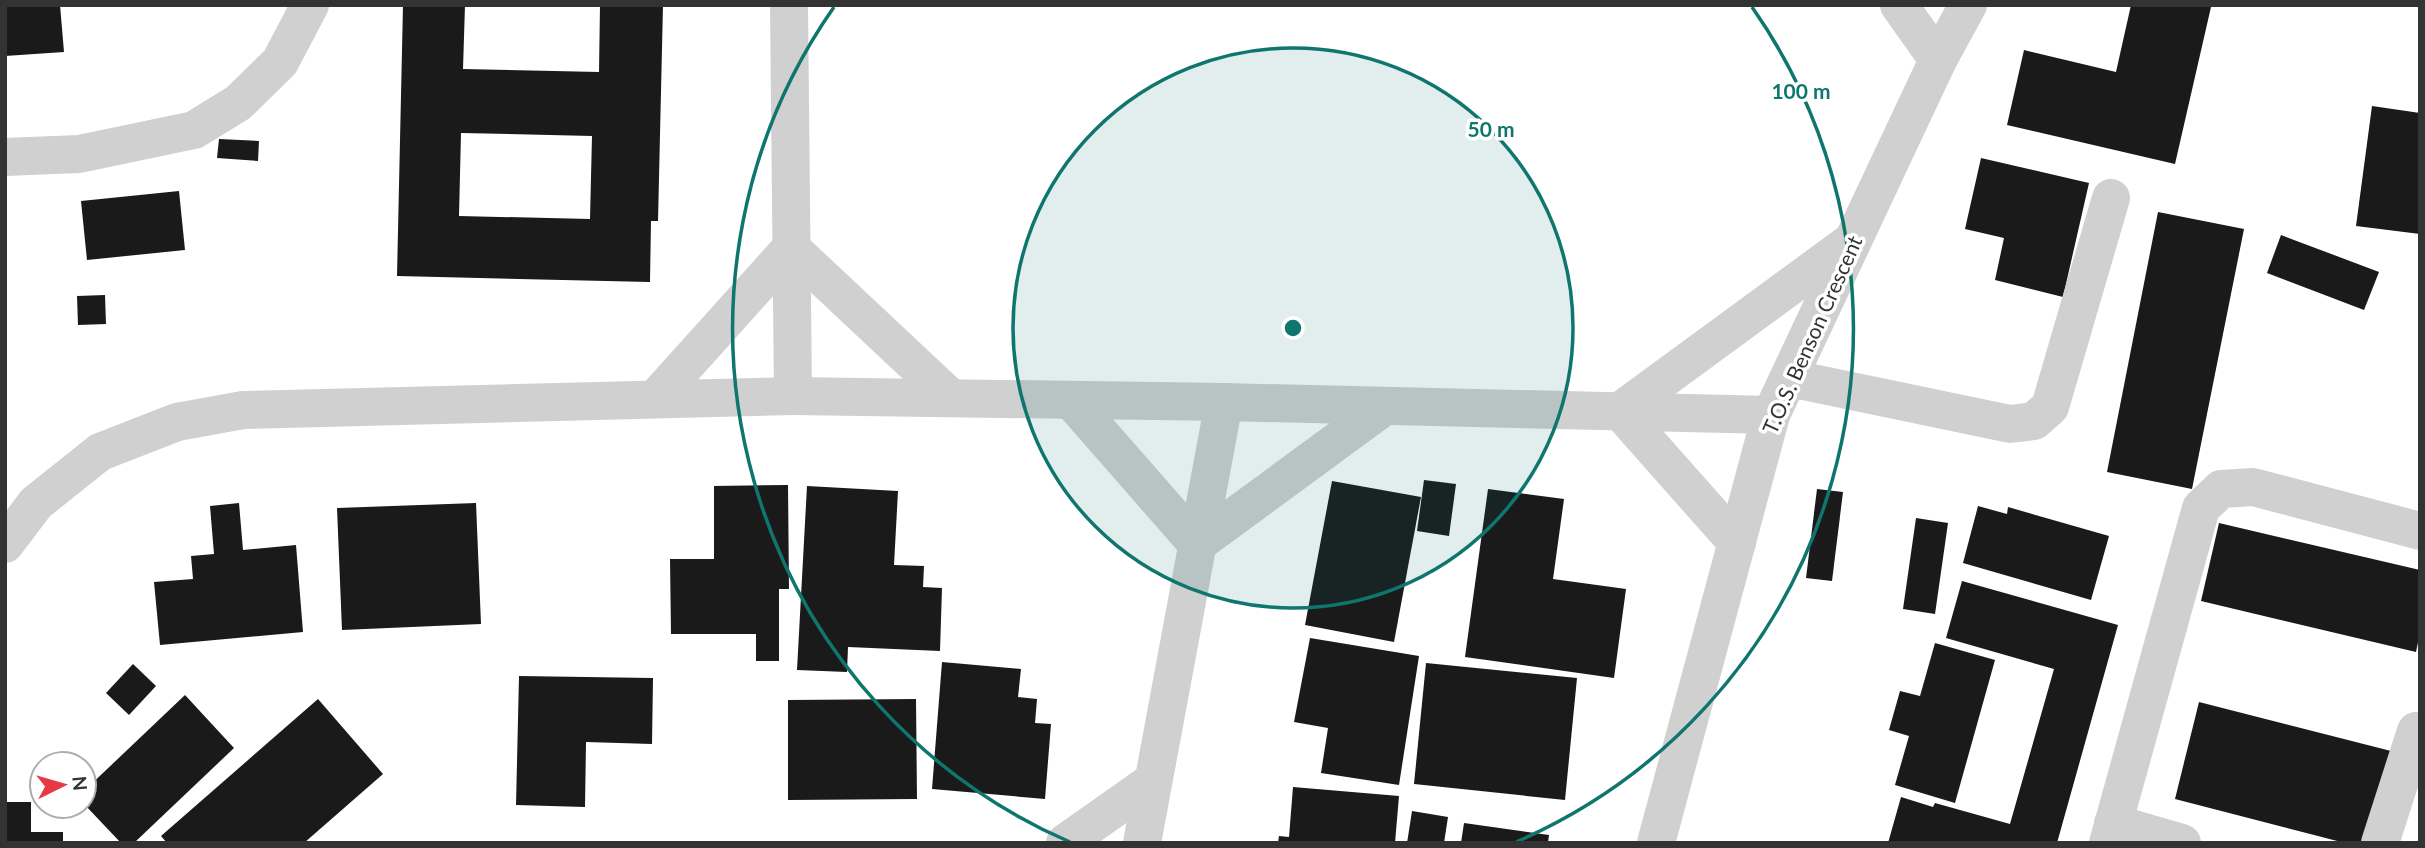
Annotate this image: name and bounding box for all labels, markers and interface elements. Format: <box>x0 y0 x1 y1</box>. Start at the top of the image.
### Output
text: 100 m <box>1771 78 1831 103</box>
text: 50 m <box>1467 116 1515 141</box>
street label: T.O.S. Benson Crescent <box>1757 231 1867 437</box>
centre of rings <box>1281 316 1305 340</box>
north arrow <box>28 750 98 820</box>
text: N <box>68 775 93 792</box>

